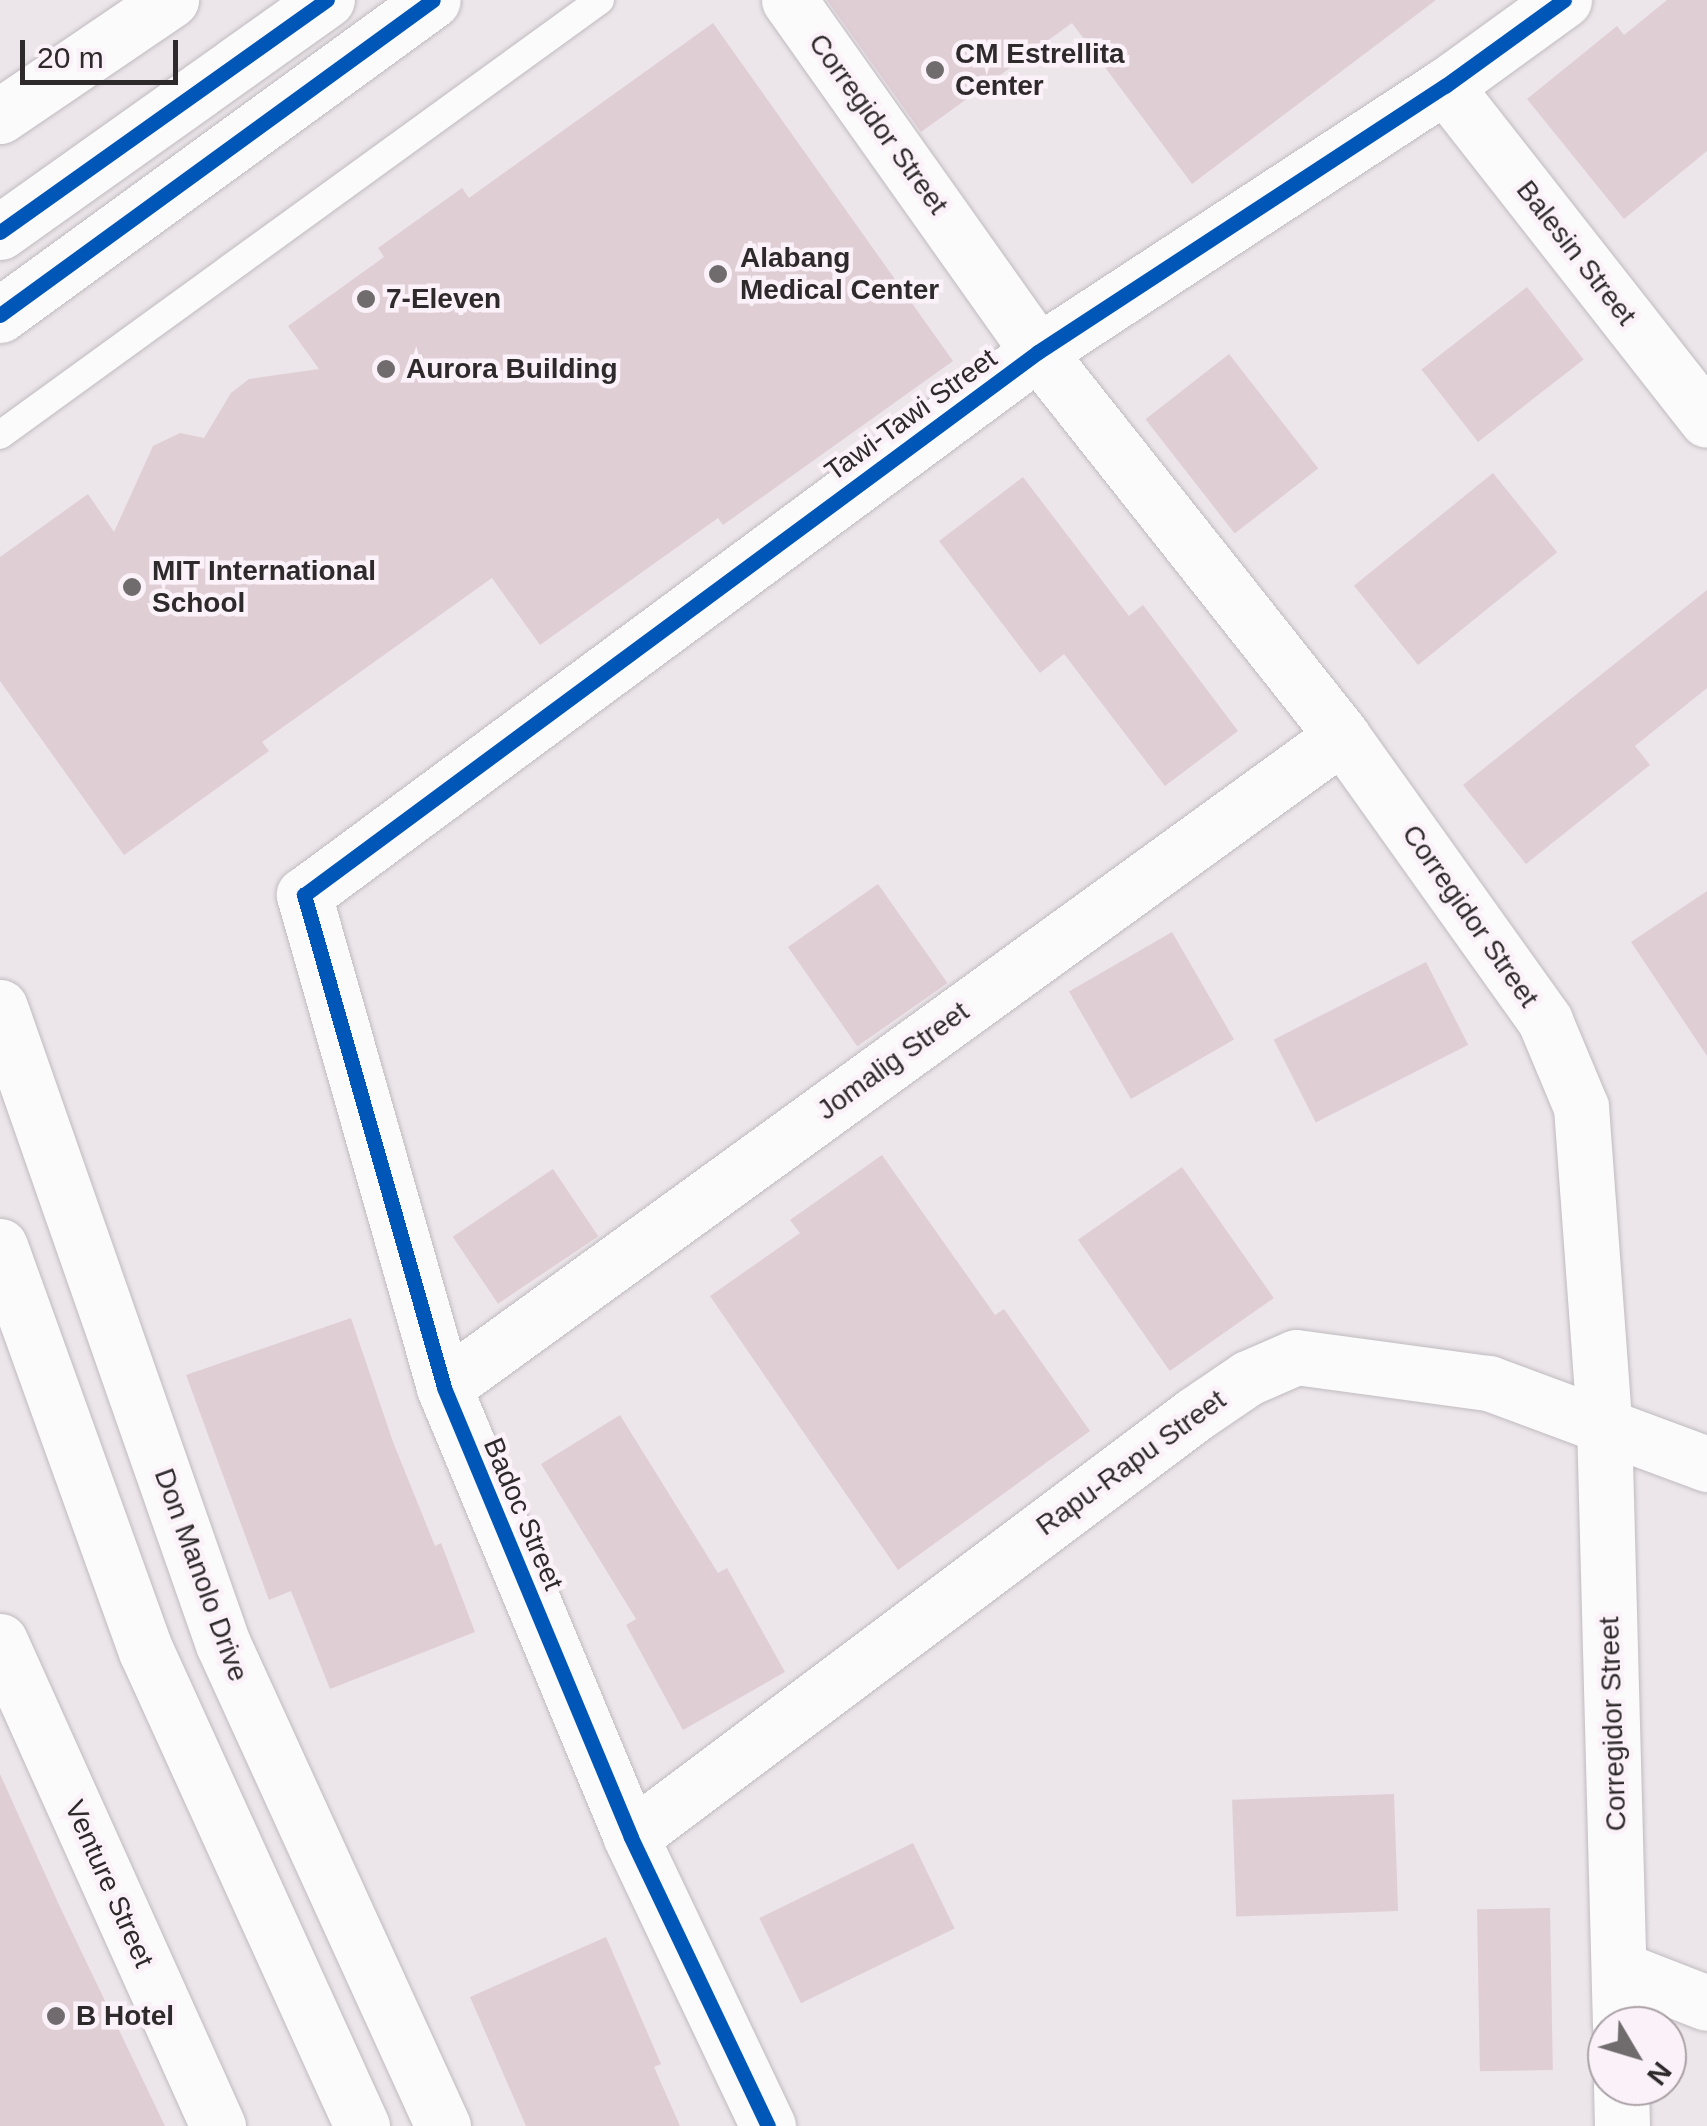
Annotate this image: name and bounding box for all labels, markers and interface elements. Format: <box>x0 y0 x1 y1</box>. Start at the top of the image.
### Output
scale bar <box>25 20 182 82</box>
street label: Corregidor Street <box>801 27 955 221</box>
place label: CM Estrellita Center <box>955 37 1125 103</box>
text: 20 m <box>37 41 104 74</box>
marker: CM Estrellita Center <box>924 59 946 81</box>
street label: Balesin Street <box>1509 174 1643 332</box>
place label: Alabang Medical Center <box>740 241 939 307</box>
marker: Alabang Medical Center <box>705 261 731 287</box>
place label: 7-Eleven <box>386 282 501 316</box>
marker: 7-Eleven <box>355 288 377 310</box>
street label: Tawi-Tawi Street <box>819 342 1003 488</box>
place label: Aurora Building <box>406 352 618 386</box>
marker: Aurora Building <box>375 358 397 380</box>
place label: MIT International School <box>152 554 376 620</box>
marker: MIT International School <box>121 576 143 598</box>
street label: Corregidor Street <box>1395 818 1545 1014</box>
street label: Jomalig Street <box>811 995 975 1127</box>
street label: Rapu-Rapu Street <box>1030 1383 1232 1543</box>
street label: Badoc Street <box>476 1433 570 1595</box>
street label: Don Manolo Drive <box>147 1464 255 1686</box>
street label: Corregidor Street <box>1592 1616 1634 1832</box>
street label: Venture Street <box>57 1795 161 1973</box>
place label: B Hotel <box>76 1999 174 2033</box>
marker: B Hotel <box>45 2005 67 2027</box>
north arrow <box>1587 2006 1687 2106</box>
text: N <box>1641 2056 1678 2091</box>

